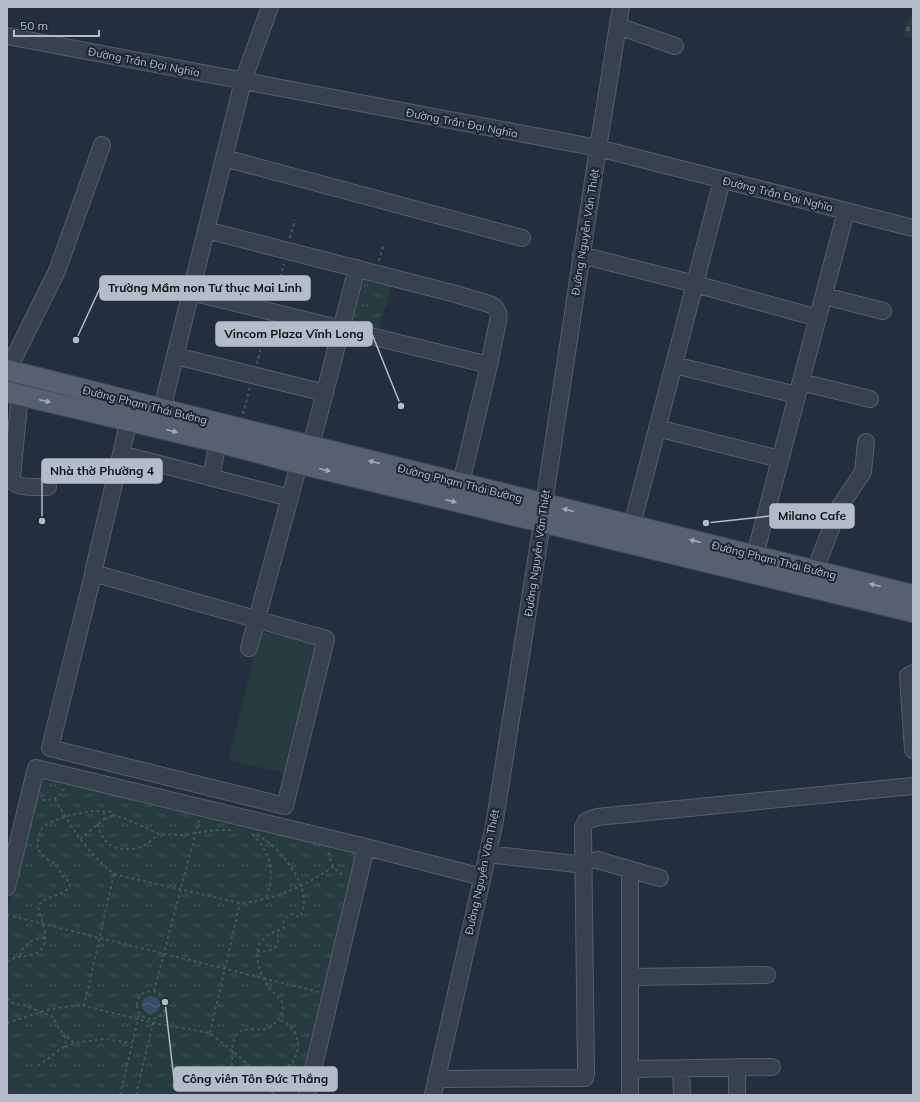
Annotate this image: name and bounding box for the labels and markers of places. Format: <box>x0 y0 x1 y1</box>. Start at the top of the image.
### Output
callout: Trường Mầm non Tư thục Mai Linh <box>100 276 310 300</box>
callout: Vincom Plaza Vĩnh Long <box>216 322 372 346</box>
callout: Nhà thờ Phường 4 <box>42 459 162 483</box>
callout: Milano Cafe <box>770 504 854 528</box>
callout: Công viên Tôn Đức Thắng <box>174 1067 337 1091</box>

